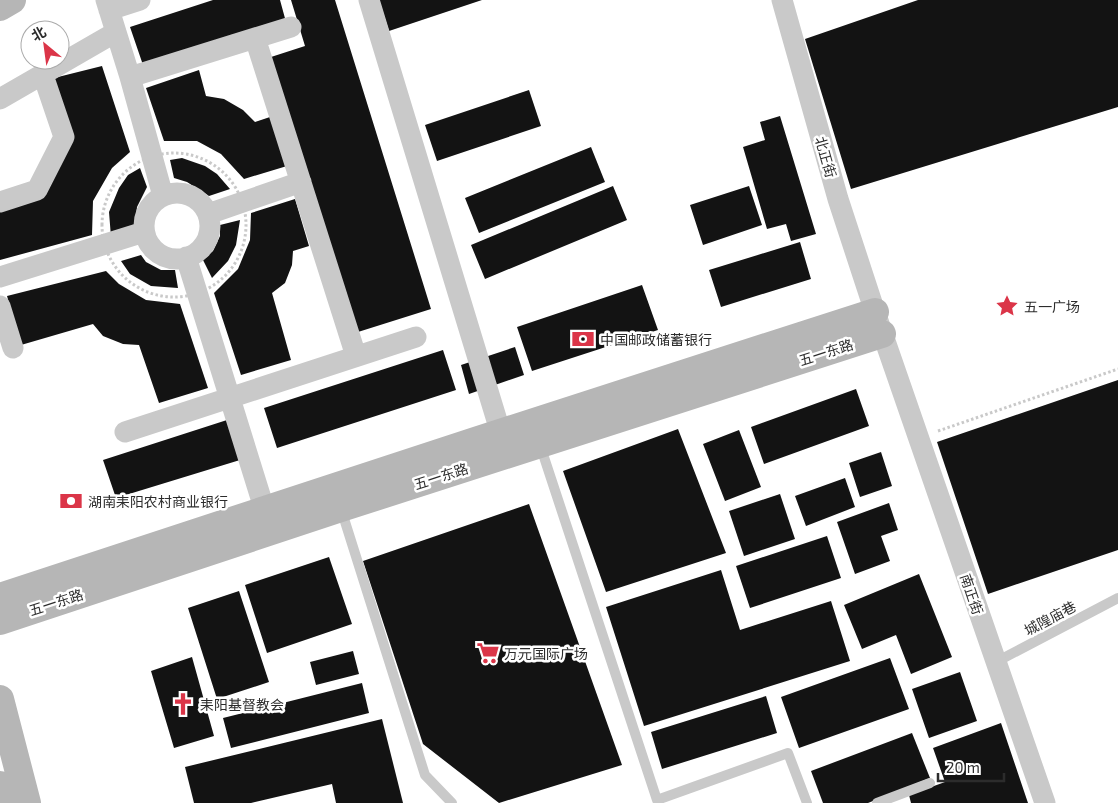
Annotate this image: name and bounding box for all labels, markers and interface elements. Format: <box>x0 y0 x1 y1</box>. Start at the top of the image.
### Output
north arrow <box>20 20 70 70</box>
text: 北 <box>28 22 49 44</box>
street label: 北正街 <box>812 134 840 180</box>
place icon: 五一广场 <box>994 293 1020 319</box>
place label: 五一广场 <box>1024 298 1080 315</box>
bank icon: 中国邮政储蓄银行 <box>570 326 596 352</box>
place label: 中国邮政储蓄银行 <box>600 331 712 348</box>
street label: 五一东路 <box>797 335 855 369</box>
street label: 五一东路 <box>412 459 470 493</box>
bank icon: 湖南耒阳农村商业银行 <box>58 488 84 514</box>
place label: 湖南耒阳农村商业银行 <box>88 493 228 510</box>
street label: 南正街 <box>957 571 987 617</box>
street label: 五一东路 <box>27 585 85 619</box>
street label: 城隍庙巷 <box>1021 597 1079 639</box>
supermarket icon: 万元国际广场 <box>475 640 501 666</box>
place label: 万元国际广场 <box>504 645 588 662</box>
church icon: 耒阳基督教会 <box>170 691 196 717</box>
place label: 耒阳基督教会 <box>200 696 284 713</box>
scale bar <box>938 750 1004 782</box>
text: 20 m <box>946 758 980 776</box>

